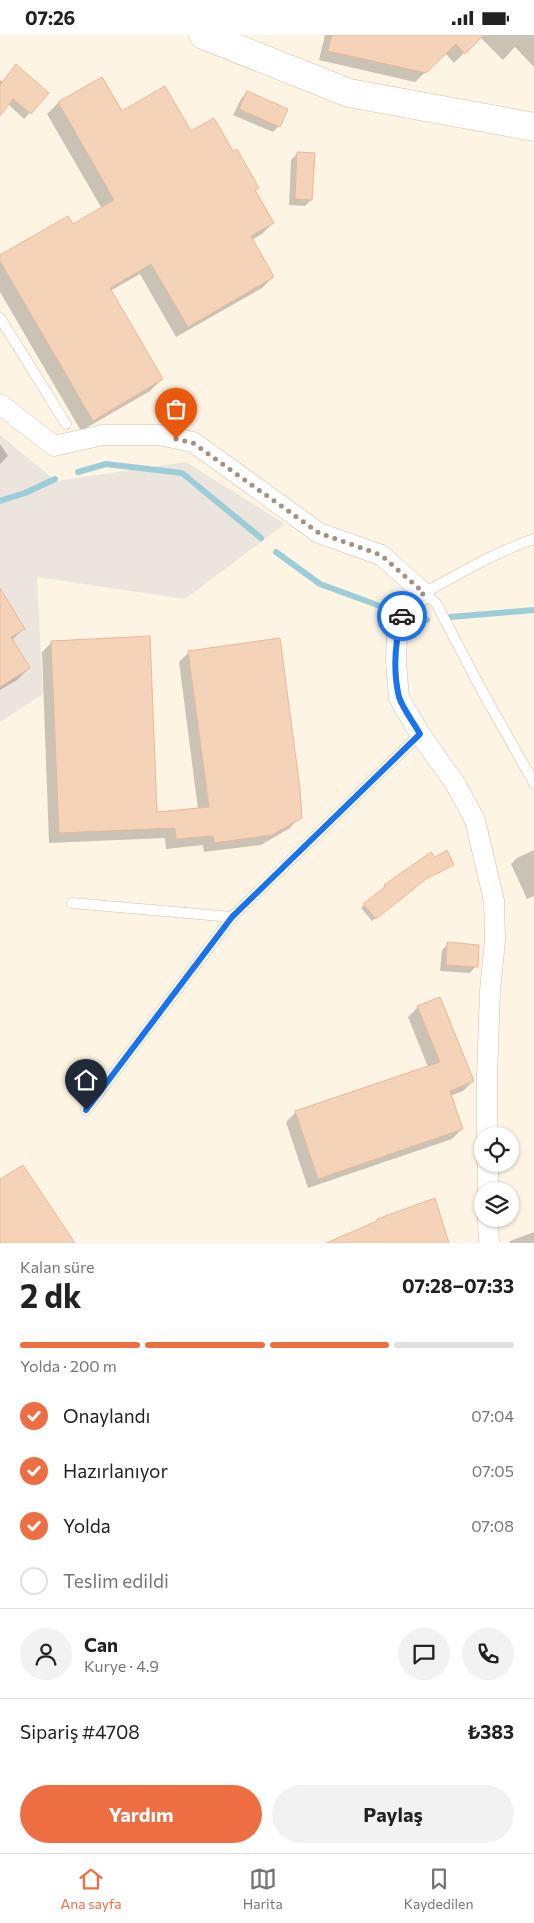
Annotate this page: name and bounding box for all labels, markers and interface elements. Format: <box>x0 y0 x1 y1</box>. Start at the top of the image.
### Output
text: 07:26 <box>25 6 75 29</box>
pin <box>155 388 197 439</box>
icon: bag <box>162 395 190 423</box>
courier <box>377 591 427 641</box>
icon: car <box>388 602 416 630</box>
pin <box>65 1059 107 1110</box>
icon: home <box>72 1066 100 1094</box>
map controls <box>474 1127 519 1227</box>
button: locate <box>474 1127 519 1172</box>
button: layers <box>474 1182 519 1227</box>
text: Kalan süre <box>20 1257 95 1276</box>
text: 07:28–07:33 <box>402 1274 514 1297</box>
text: 2 dk <box>20 1275 81 1315</box>
text: Yolda · 200 m <box>20 1356 117 1375</box>
icon: check <box>20 1402 48 1430</box>
text: Onaylandı <box>63 1404 150 1427</box>
text: 07:04 <box>471 1406 514 1425</box>
icon: check <box>20 1457 48 1485</box>
text: Hazırlanıyor <box>63 1459 168 1482</box>
text: 07:05 <box>472 1461 514 1480</box>
icon: check <box>20 1512 48 1540</box>
text: Yolda <box>63 1514 111 1537</box>
text: 07:08 <box>471 1516 514 1535</box>
text: Teslim edildi <box>63 1569 169 1592</box>
button: person <box>20 1628 72 1680</box>
button: chat <box>398 1628 450 1680</box>
button: phone <box>462 1628 514 1680</box>
text: Can <box>84 1633 118 1656</box>
text: Kurye · 4.9 <box>84 1656 159 1675</box>
text: Sipariş #4708 <box>20 1720 140 1743</box>
text: ₺383 <box>467 1720 514 1743</box>
button: Yardım <box>20 1785 262 1843</box>
button: Paylaş <box>272 1785 514 1843</box>
tab: Ana sayfa <box>60 1865 122 1912</box>
tab: Harita <box>243 1865 283 1912</box>
tab: Kaydedilen <box>404 1865 473 1912</box>

